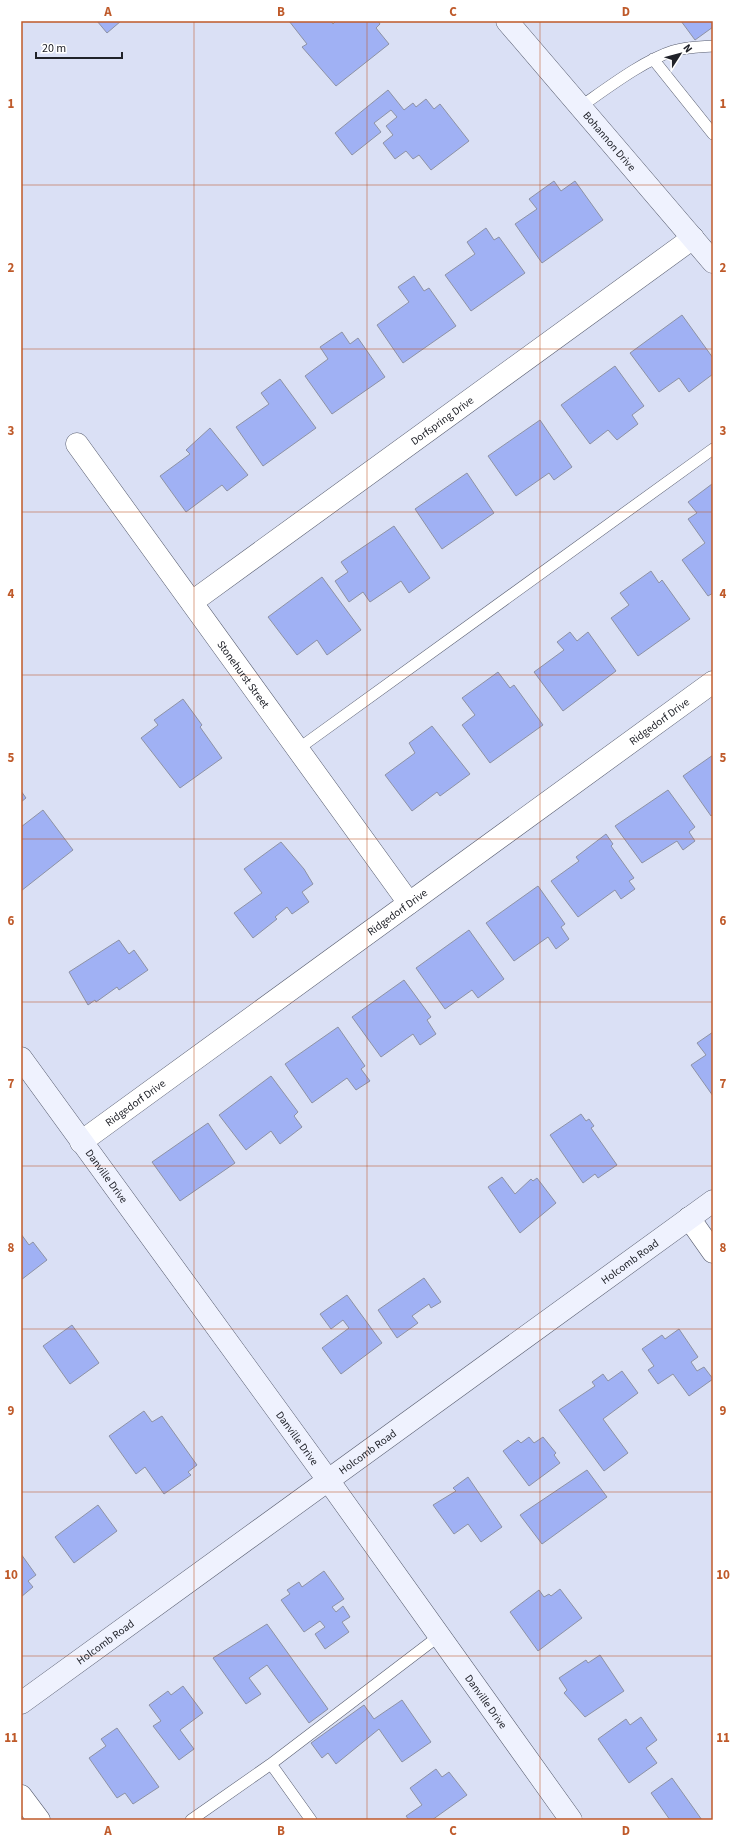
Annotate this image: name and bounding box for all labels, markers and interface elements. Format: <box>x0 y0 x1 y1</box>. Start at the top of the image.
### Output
text: A <box>103 3 112 21</box>
text: B <box>277 3 285 21</box>
text: C <box>449 3 457 21</box>
text: D <box>622 3 630 21</box>
scale bar <box>36 34 122 60</box>
north arrow <box>660 34 700 74</box>
text: 20 m <box>42 40 66 57</box>
text: N <box>679 41 696 56</box>
text: 1 <box>8 95 15 113</box>
text: 1 <box>720 95 727 113</box>
street label: Bohannon Drive <box>580 108 640 175</box>
text: 2 <box>8 259 15 277</box>
text: 2 <box>720 259 727 277</box>
street label: Dorfspring Drive <box>407 392 477 448</box>
text: 3 <box>8 422 15 440</box>
text: 3 <box>720 422 727 440</box>
text: 4 <box>8 585 15 603</box>
text: 4 <box>720 585 727 603</box>
street label: Stonehurst Street <box>214 637 273 711</box>
street label: Ridgedorf Drive <box>626 694 693 748</box>
text: 5 <box>8 749 15 767</box>
text: 5 <box>720 749 727 767</box>
street label: Ridgedorf Drive <box>364 885 431 939</box>
text: 6 <box>8 912 15 930</box>
text: 6 <box>720 912 727 930</box>
text: 7 <box>8 1075 15 1093</box>
street label: Ridgedorf Drive <box>102 1075 169 1130</box>
text: 7 <box>720 1075 727 1093</box>
street label: Danville Drive <box>82 1146 132 1207</box>
street label: Holcomb Road <box>598 1235 662 1287</box>
text: 8 <box>8 1239 15 1257</box>
text: 8 <box>720 1239 727 1257</box>
text: 9 <box>8 1402 15 1420</box>
text: 9 <box>720 1402 727 1420</box>
street label: Danville Drive <box>273 1408 323 1469</box>
street label: Holcomb Road <box>336 1426 399 1478</box>
text: 10 <box>4 1566 18 1584</box>
text: 10 <box>716 1566 730 1584</box>
street label: Holcomb Road <box>73 1616 137 1668</box>
street label: Danville Drive <box>462 1671 511 1732</box>
text: 11 <box>4 1729 18 1747</box>
text: 11 <box>716 1729 730 1747</box>
text: A <box>103 1822 112 1840</box>
text: B <box>277 1822 285 1840</box>
text: C <box>449 1822 457 1840</box>
text: D <box>622 1822 630 1840</box>

